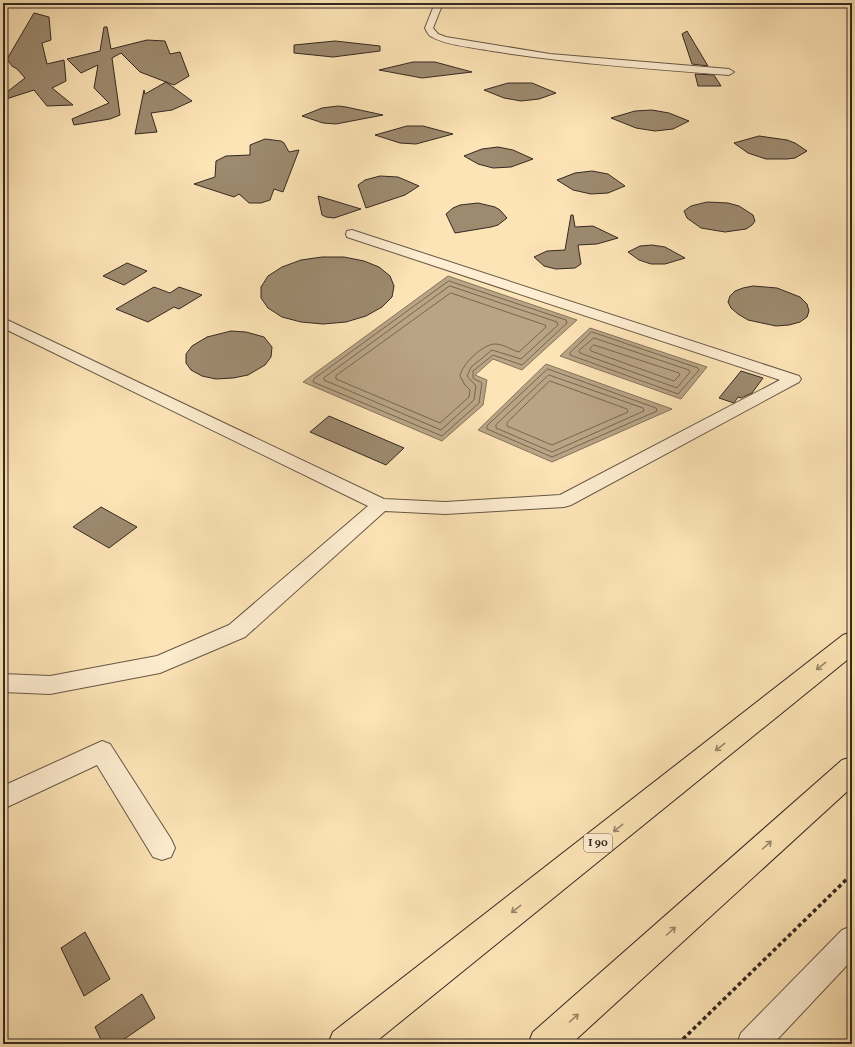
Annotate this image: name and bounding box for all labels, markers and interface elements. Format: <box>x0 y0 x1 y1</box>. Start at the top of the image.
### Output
one-way arrow <box>816 662 827 671</box>
one-way arrow <box>714 743 725 751</box>
one-way arrow <box>612 823 623 832</box>
road number: I 90 <box>584 834 612 852</box>
one-way arrow <box>762 840 773 849</box>
one-way arrow <box>510 904 521 913</box>
one-way arrow <box>665 927 676 936</box>
one-way arrow <box>569 1013 579 1023</box>

